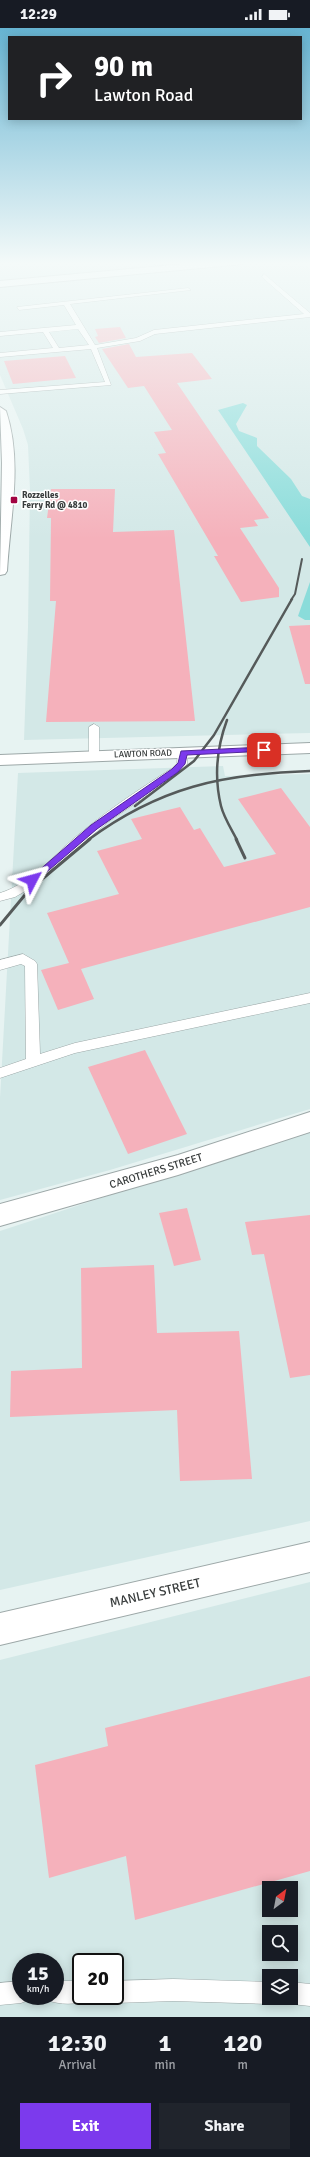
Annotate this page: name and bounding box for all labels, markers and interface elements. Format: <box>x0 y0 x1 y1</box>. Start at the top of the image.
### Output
text: 12:29 <box>20 5 57 23</box>
text: 90 m <box>94 50 153 84</box>
icon: right <box>28 52 80 104</box>
text: Lawton Road <box>94 84 193 106</box>
place label: Rozzelles Ferry Rd @ 4810 <box>22 490 87 511</box>
marker: Rozzelles Ferry Rd @ 4810 <box>9 495 19 505</box>
pin <box>247 733 281 767</box>
icon: arrive <box>253 739 275 761</box>
street label: LAWTON ROAD <box>114 747 172 761</box>
position arrow <box>11 859 53 901</box>
street label: CAROTHERS STREET <box>108 1150 205 1191</box>
street label: MANLEY STREET <box>108 1575 203 1611</box>
north arrow <box>262 1881 298 1917</box>
map controls <box>262 1881 298 2005</box>
button: search <box>262 1925 298 1961</box>
speed limit sign: 20 <box>72 1953 124 2005</box>
text: 15 <box>27 1961 49 1986</box>
button: layers <box>262 1969 298 2005</box>
text: km/h <box>27 1983 49 1995</box>
text: 12:30 <box>48 2028 107 2058</box>
text: 1 <box>159 2028 171 2058</box>
text: 120 <box>223 2028 262 2058</box>
text: Arrival <box>59 2057 96 2073</box>
text: min <box>155 2057 176 2073</box>
text: m <box>238 2057 248 2073</box>
button: Exit <box>20 2103 151 2149</box>
button: Share <box>159 2103 290 2149</box>

